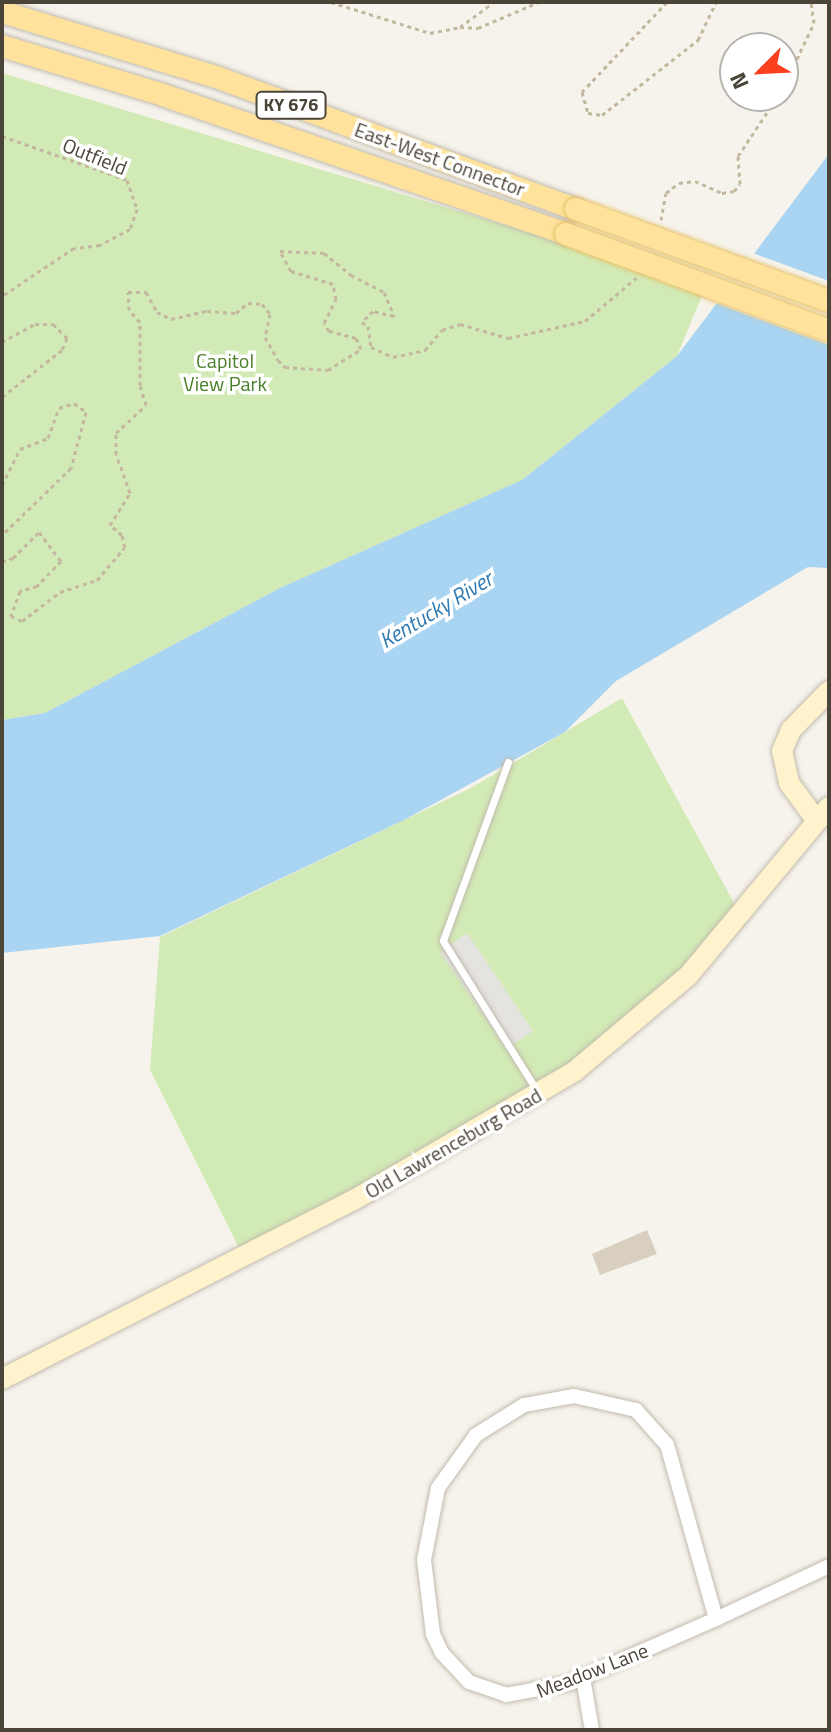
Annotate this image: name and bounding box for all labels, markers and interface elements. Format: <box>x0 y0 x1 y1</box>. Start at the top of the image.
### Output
north arrow <box>719 32 799 112</box>
text: N <box>720 67 758 95</box>
road number: KY 676 <box>255 91 327 119</box>
street label: East-West Connector <box>352 117 528 201</box>
street label: Outfield <box>59 132 131 180</box>
park label: Capitol View Park <box>183 348 267 395</box>
water label: Kentucky River <box>375 566 497 654</box>
street label: Old Lawrenceburg Road <box>360 1083 546 1203</box>
street label: Meadow Lane <box>533 1638 651 1702</box>

